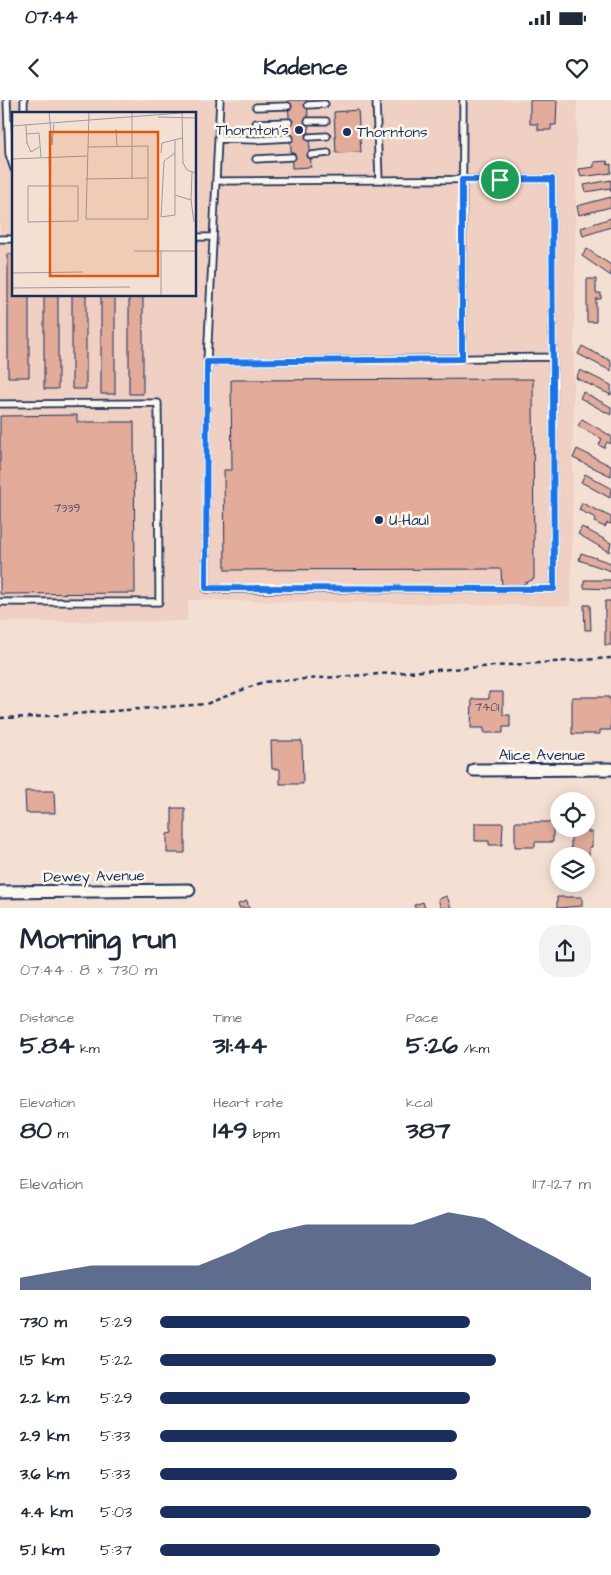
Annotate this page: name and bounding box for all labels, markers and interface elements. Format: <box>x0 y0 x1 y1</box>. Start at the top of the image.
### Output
text: 07:44 <box>25 4 78 31</box>
text: Kadence <box>263 52 348 83</box>
icon: back <box>20 54 48 82</box>
icon: heart <box>563 54 591 82</box>
inset map <box>12 112 196 296</box>
place label: Thornton's <box>216 120 289 141</box>
place label: Thorntons <box>357 122 428 143</box>
marker: Thornton's <box>293 124 305 136</box>
marker: Thorntons <box>341 126 353 138</box>
pin <box>479 159 521 201</box>
icon: arrive <box>486 166 514 194</box>
house number: 7339 <box>54 500 80 517</box>
place label: U-Haul <box>389 510 429 531</box>
marker: U-Haul <box>373 514 385 526</box>
house number: 7401 <box>475 699 500 716</box>
street label: Alice Avenue <box>499 745 585 766</box>
map controls <box>550 792 595 892</box>
button: locate <box>550 792 595 837</box>
button: layers <box>550 847 595 892</box>
street label: Dewey Avenue <box>43 865 145 889</box>
text: Morning run <box>20 920 176 959</box>
button: share <box>539 925 591 977</box>
text: 07:44 · 8 × 730 m <box>20 959 157 981</box>
text: Distance <box>20 1008 74 1028</box>
text: Time <box>213 1008 242 1028</box>
text: Pace <box>406 1008 438 1028</box>
text: 5.84 <box>20 1028 74 1063</box>
text: 31:44 <box>213 1028 267 1063</box>
text: 5:26 <box>406 1028 458 1063</box>
text: km <box>74 1039 100 1059</box>
text: /km <box>458 1039 489 1059</box>
text: Elevation <box>20 1093 75 1113</box>
text: Heart rate <box>213 1093 283 1113</box>
text: kcal <box>406 1093 433 1113</box>
text: 80 <box>20 1113 52 1148</box>
text: 149 <box>213 1113 247 1148</box>
text: 387 <box>406 1113 450 1148</box>
text: m <box>52 1124 69 1144</box>
text: bpm <box>247 1124 280 1144</box>
text: Elevation <box>20 1173 83 1195</box>
text: 117–127 m <box>532 1173 591 1195</box>
text: 730 m <box>20 1311 67 1333</box>
text: 5:29 <box>100 1311 132 1333</box>
text: 1.5 km <box>20 1349 64 1371</box>
text: 5:22 <box>100 1349 132 1371</box>
text: 2.2 km <box>20 1387 69 1409</box>
text: 5:29 <box>100 1387 132 1409</box>
text: 2.9 km <box>20 1425 69 1447</box>
text: 5:33 <box>100 1425 130 1447</box>
text: 3.6 km <box>20 1463 69 1485</box>
text: 5:33 <box>100 1463 130 1485</box>
text: 4.4 km <box>20 1501 73 1523</box>
text: 5:03 <box>100 1501 132 1523</box>
text: 5.1 km <box>20 1539 64 1561</box>
text: 5:37 <box>100 1539 132 1561</box>

